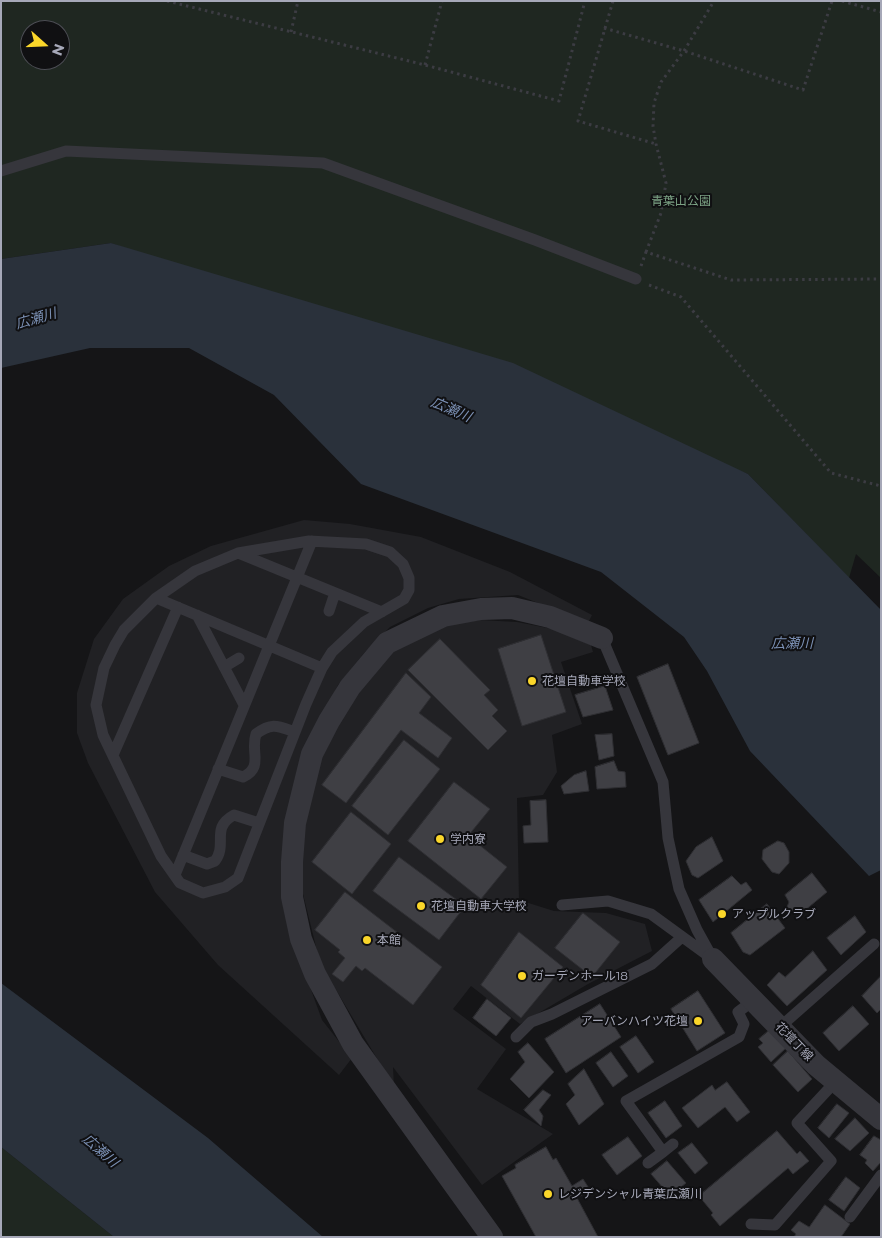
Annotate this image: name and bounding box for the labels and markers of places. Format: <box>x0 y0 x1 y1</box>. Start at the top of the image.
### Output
place label: 花壇自動車学校 <box>542 674 626 688</box>
marker: 花壇自動車学校 <box>526 675 538 687</box>
place label: 学内寮 <box>450 832 486 846</box>
marker: 学内寮 <box>434 833 446 845</box>
place label: 花壇自動車大学校 <box>431 899 527 913</box>
marker: 花壇自動車大学校 <box>415 900 427 912</box>
place label: アップルクラブ <box>732 907 816 921</box>
marker: アップルクラブ <box>716 908 728 920</box>
place label: 本館 <box>377 933 401 947</box>
marker: 本館 <box>361 934 373 946</box>
place label: ガーデンホール18 <box>532 969 628 983</box>
marker: ガーデンホール18 <box>516 970 528 982</box>
place label: アーバンハイツ花壇 <box>581 1014 688 1028</box>
marker: アーバンハイツ花壇 <box>692 1015 704 1027</box>
place label: レジデンシャル青葉広瀬川 <box>558 1187 702 1201</box>
marker: レジデンシャル青葉広瀬川 <box>542 1188 554 1200</box>

